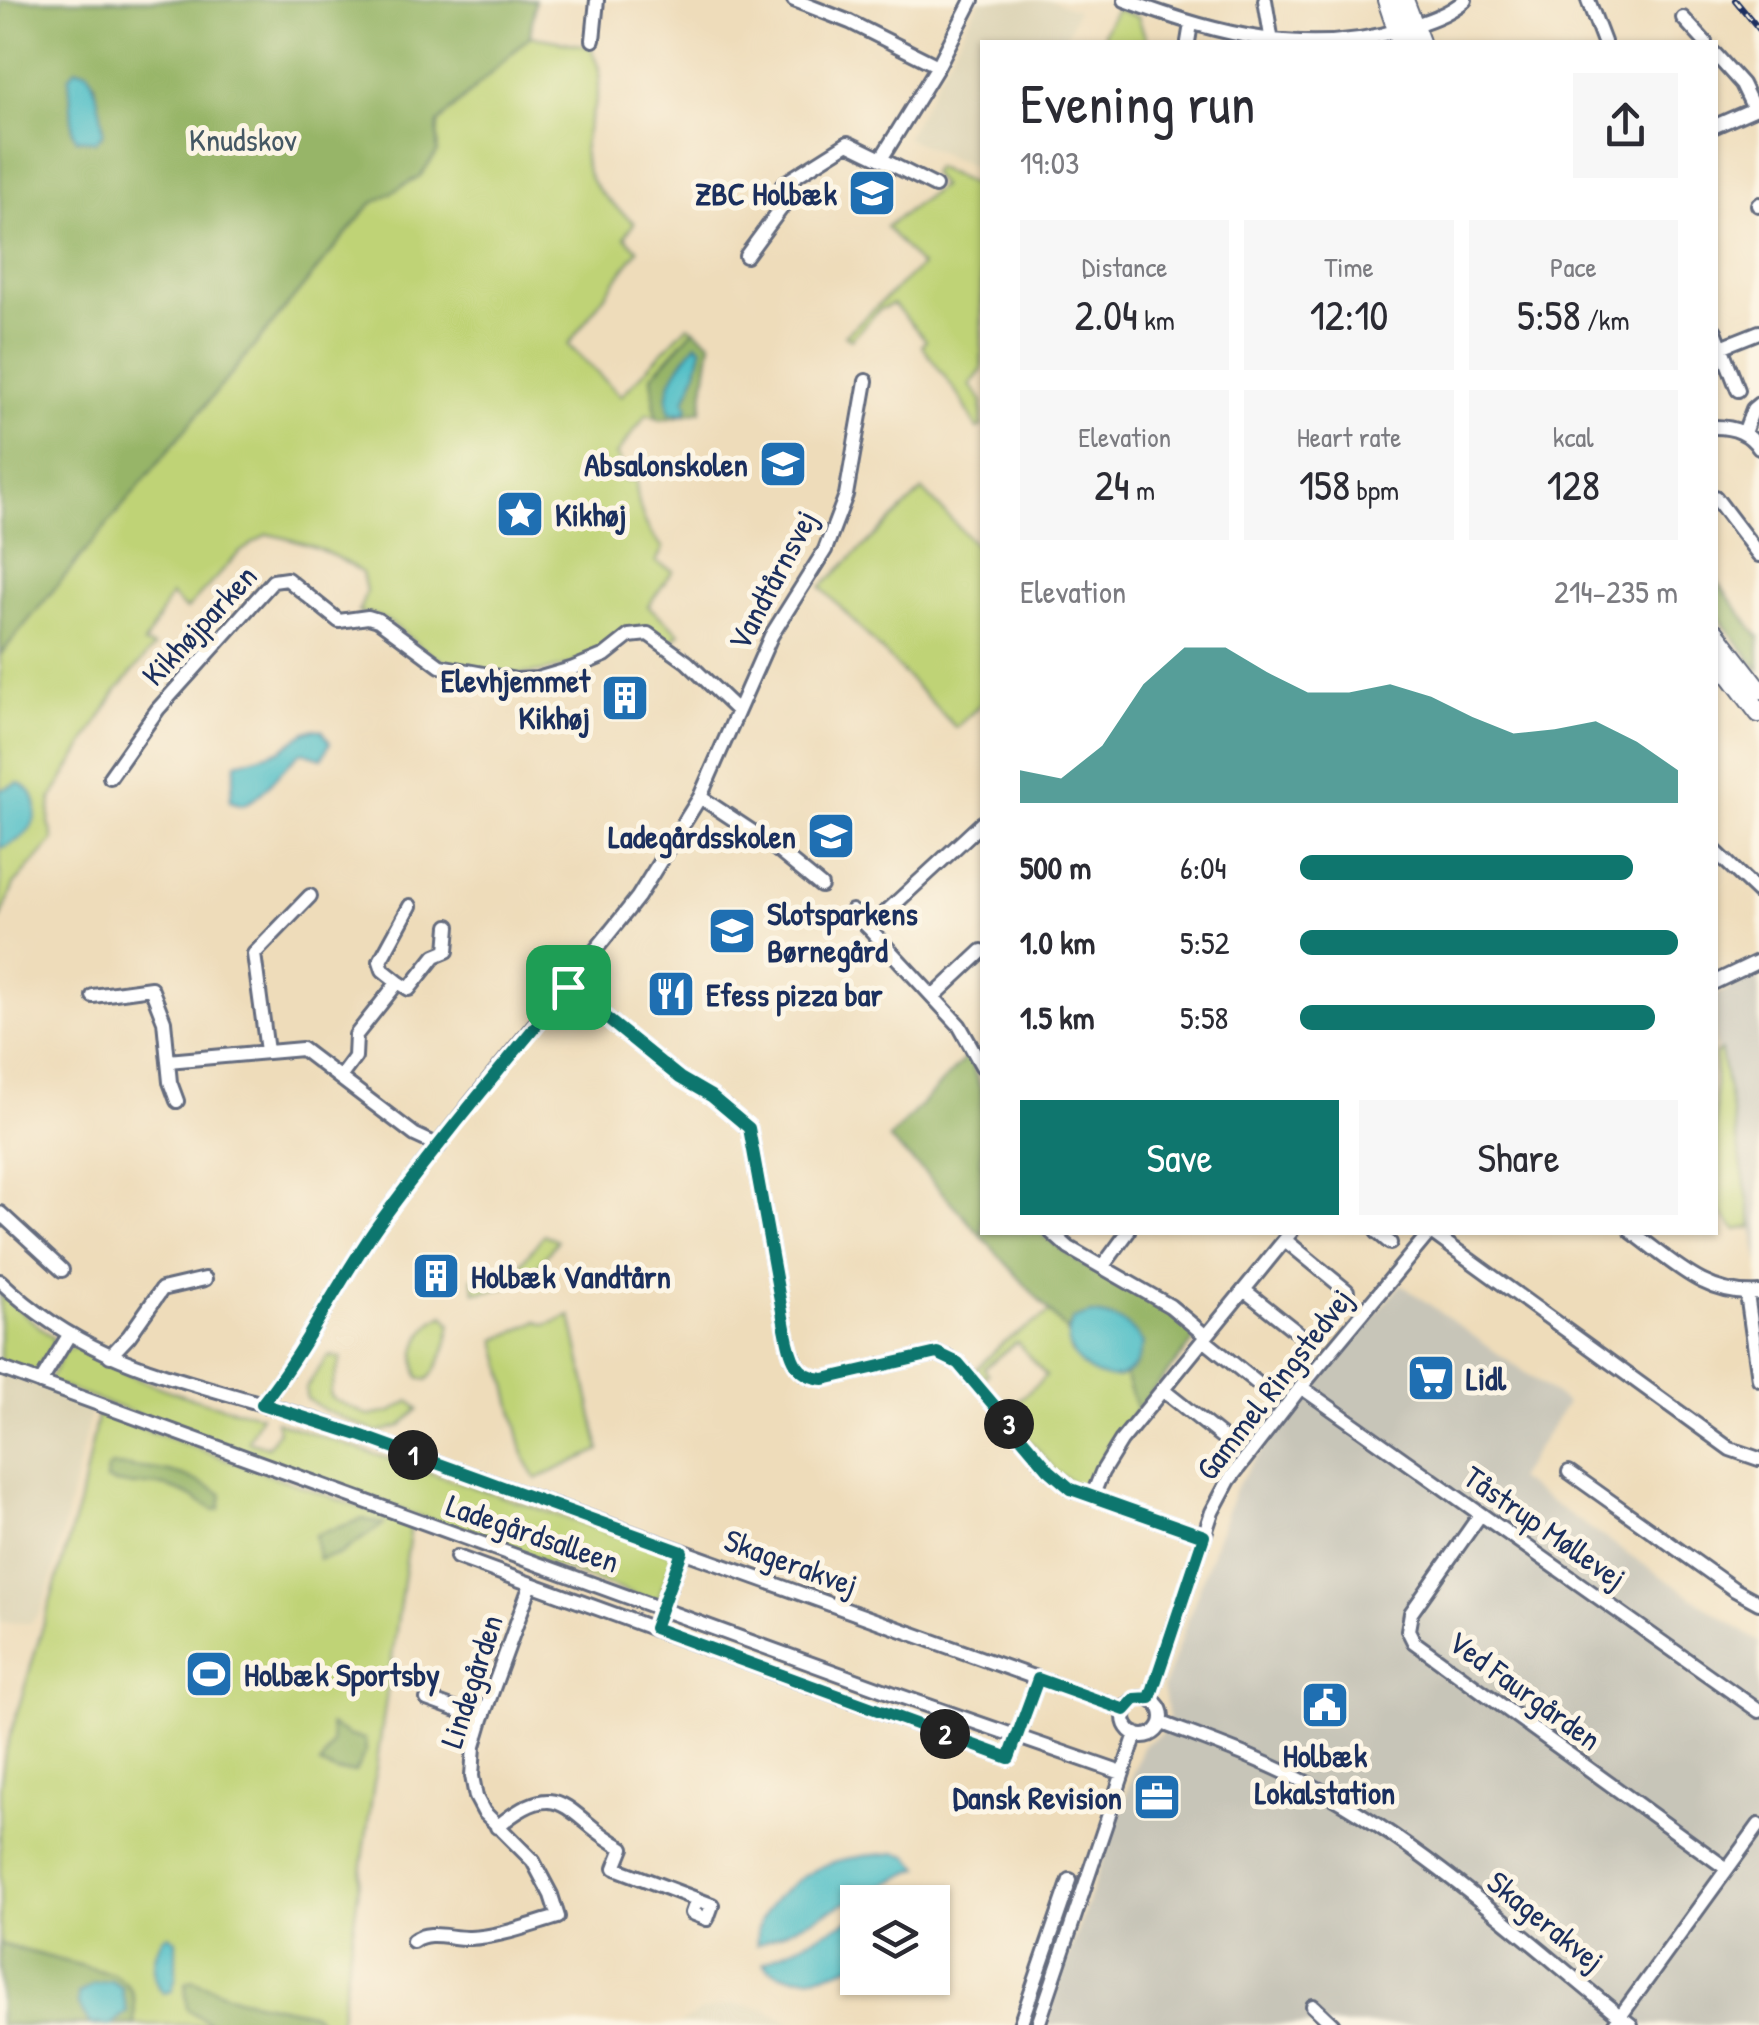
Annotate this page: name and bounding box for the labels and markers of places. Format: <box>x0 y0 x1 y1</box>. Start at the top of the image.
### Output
school or university icon: ZBC Holbæk <box>846 167 898 219</box>
place label: ZBC Holbæk <box>695 172 838 215</box>
school or university icon: Absalonskolen <box>757 438 809 490</box>
place label: Absalonskolen <box>584 443 748 486</box>
place icon: Kikhøj <box>494 488 546 540</box>
place label: Kikhøj <box>555 493 627 536</box>
place label: Elevhjemmet Kikhøj <box>441 659 591 739</box>
building icon: Elevhjemmet Kikhøj <box>599 672 651 724</box>
school or university icon: Ladegårdsskolen <box>805 810 857 862</box>
place label: Ladegårdsskolen <box>608 815 796 859</box>
place label: Slotsparkens Børnegård <box>767 892 918 973</box>
school or university icon: Slotsparkens Børnegård <box>706 905 758 957</box>
pin <box>526 945 611 1030</box>
restaurant icon: Efess pizza bar <box>645 968 697 1020</box>
place label: Efess pizza bar <box>706 973 883 1017</box>
building icon: Holbæk Vandtårn <box>410 1250 462 1302</box>
place label: Holbæk Vandtårn <box>471 1255 671 1298</box>
supermarket icon: Lidl <box>1405 1352 1457 1404</box>
place label: Lidl <box>1466 1357 1508 1400</box>
pin: 3 <box>984 1399 1034 1449</box>
pin: 1 <box>388 1430 438 1480</box>
sports icon: Holbæk Sportsby <box>183 1648 235 1700</box>
place label: Holbæk Sportsby <box>244 1653 440 1697</box>
public building icon: Holbæk Lokalstation <box>1299 1679 1351 1731</box>
pin: 2 <box>920 1709 970 1759</box>
place label: Holbæk Lokalstation <box>1255 1734 1395 1814</box>
office icon: Dansk Revision <box>1131 1771 1183 1823</box>
place label: Dansk Revision <box>953 1776 1122 1819</box>

